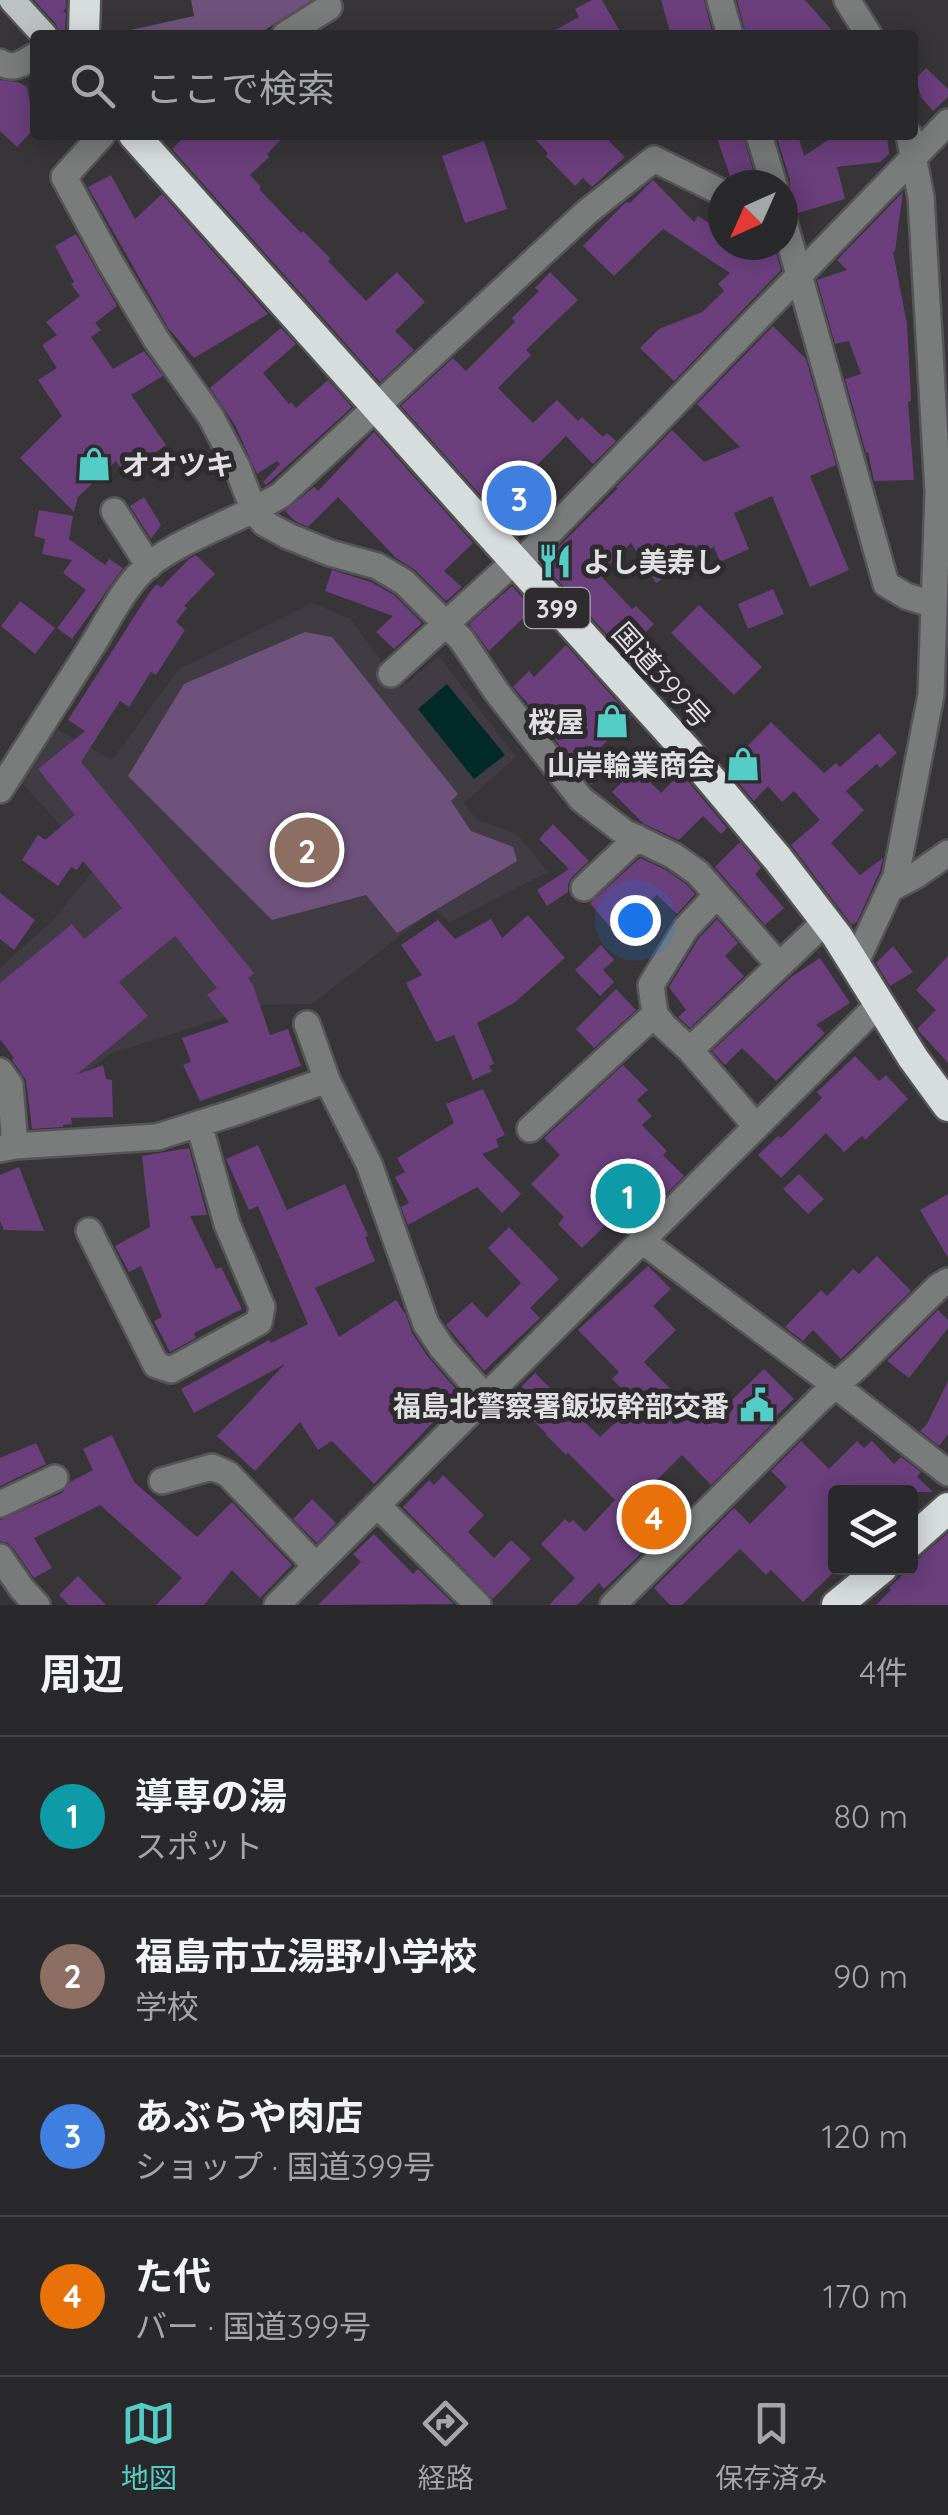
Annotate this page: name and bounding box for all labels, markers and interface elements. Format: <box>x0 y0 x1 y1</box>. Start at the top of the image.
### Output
search box <box>30 30 918 140</box>
icon: search <box>65 58 120 113</box>
text: ここで検索 <box>145 64 335 112</box>
north arrow <box>708 170 798 260</box>
shop icon: オオツキ <box>75 445 113 483</box>
place label: オオツキ <box>122 447 234 482</box>
pin: 3 <box>486 460 552 536</box>
restaurant icon: よし美寿し <box>536 542 574 580</box>
place label: よし美寿し <box>583 544 723 579</box>
road number: 399 <box>524 588 590 628</box>
street label: 国道399号 <box>606 615 718 735</box>
shop icon: 桜屋 <box>593 702 631 740</box>
place label: 桜屋 <box>528 704 584 739</box>
shop icon: 山岸輪業商会 <box>724 745 762 783</box>
place label: 山岸輪業商会 <box>547 747 715 782</box>
pin: 2 <box>274 812 340 888</box>
your location <box>610 895 661 946</box>
pin: 1 <box>596 1158 660 1234</box>
public building icon: 福島北警察署飯坂幹部交番 <box>738 1386 776 1424</box>
place label: 福島北警察署飯坂幹部交番 <box>393 1388 729 1423</box>
pin: 4 <box>622 1480 686 1554</box>
map controls <box>828 1485 918 1575</box>
button: layers <box>828 1485 918 1575</box>
text: 周辺 <box>40 1647 124 1700</box>
text: 4件 <box>859 1652 908 1692</box>
text: 導専の湯 <box>135 1772 287 1820</box>
text: 1 <box>66 1796 79 1836</box>
text: 80 m <box>834 1796 908 1836</box>
text: スポット <box>135 1826 263 1866</box>
text: 福島市立湯野小学校 <box>135 1932 477 1980</box>
text: 2 <box>63 1956 82 1996</box>
text: 90 m <box>833 1956 908 1996</box>
text: 学校 <box>135 1986 199 2026</box>
text: あぶらや肉店 <box>135 2092 363 2140</box>
text: 3 <box>64 2116 81 2156</box>
text: 120 m <box>821 2116 908 2156</box>
text: ショップ · 国道399号 <box>135 2146 435 2186</box>
text: た代 <box>135 2252 211 2300</box>
text: 4 <box>63 2276 82 2316</box>
text: 170 m <box>823 2276 908 2316</box>
text: バー · 国道399号 <box>135 2306 371 2346</box>
tab: 地図 <box>121 2396 177 2496</box>
tab: 経路 <box>418 2396 474 2496</box>
tab: 保存済み <box>715 2396 827 2496</box>

